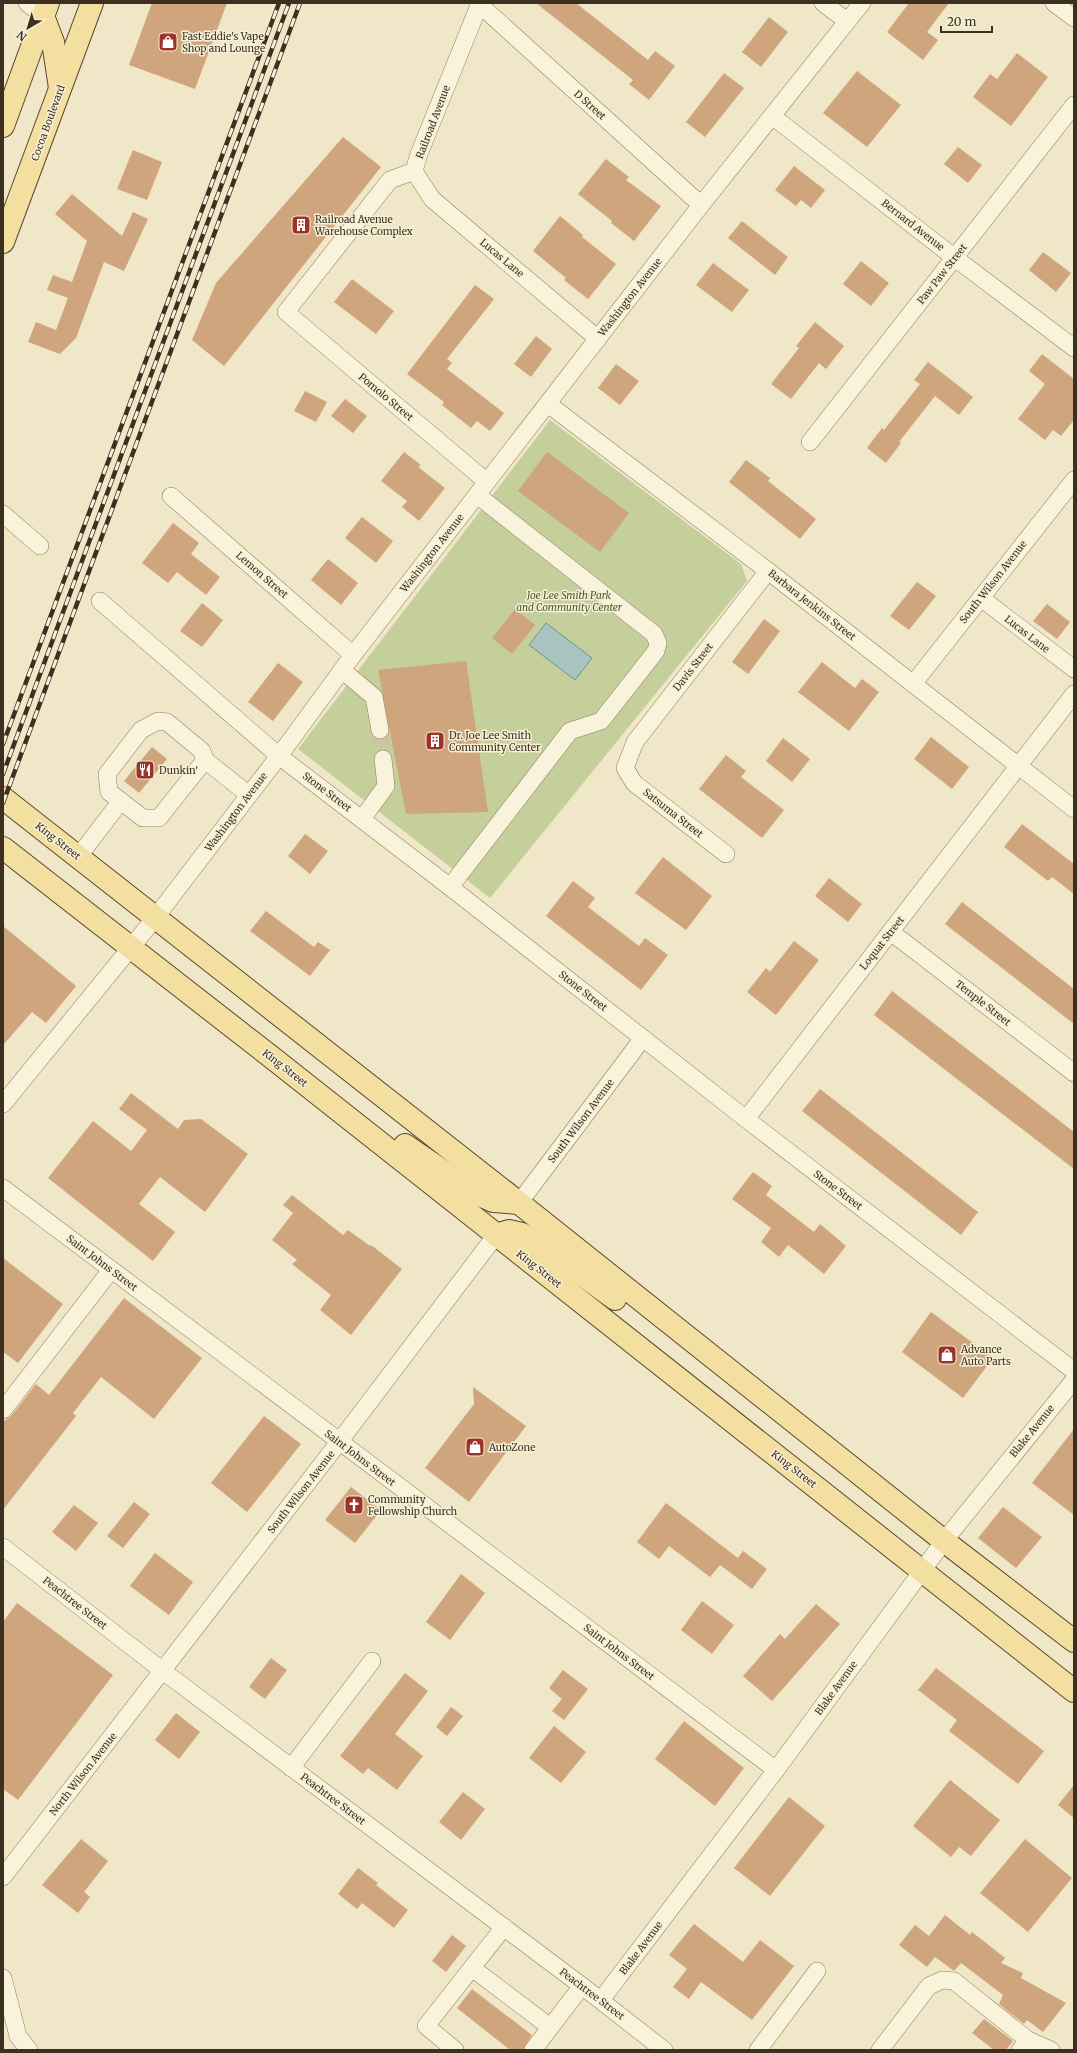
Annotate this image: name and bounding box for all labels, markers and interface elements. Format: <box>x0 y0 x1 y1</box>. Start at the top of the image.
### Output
north arrow <box>8 8 48 48</box>
scale bar <box>941 8 992 34</box>
text: 20 m <box>947 14 976 29</box>
text: N <box>14 28 30 44</box>
place label: Fast Eddie's Vape Shop and Lounge <box>182 30 265 55</box>
shop icon: Fast Eddie's Vape Shop and Lounge <box>157 31 179 53</box>
street label: Cocoa Boulevard <box>28 83 68 163</box>
street label: Railroad Avenue <box>413 83 453 161</box>
street label: D Street <box>571 87 609 123</box>
street label: Bernard Avenue <box>879 196 947 254</box>
place label: Railroad Avenue Warehouse Complex <box>314 213 413 238</box>
building icon: Railroad Avenue Warehouse Complex <box>290 214 312 236</box>
street label: Lucas Lane <box>477 236 527 280</box>
street label: Paw Paw Street <box>914 241 970 307</box>
street label: Washington Avenue <box>595 255 665 340</box>
street label: Pomolo Street <box>356 370 416 424</box>
street label: Washington Avenue <box>397 511 467 596</box>
street label: South Wilson Avenue <box>956 538 1030 626</box>
street label: Lemon Street <box>233 549 291 601</box>
street label: Barbara Jenkins Street <box>766 567 858 643</box>
park label: Joe Lee Smith Park and Community Center <box>516 589 623 614</box>
street label: Lucas Lane <box>1002 612 1052 656</box>
street label: Davis Street <box>670 640 716 694</box>
place label: Dr. Joe Lee Smith Community Center <box>449 729 541 754</box>
building icon: Dr. Joe Lee Smith Community Center <box>424 730 446 752</box>
restaurant icon: Dunkin' <box>134 759 156 781</box>
place label: Dunkin' <box>159 764 198 777</box>
street label: Stone Street <box>300 769 354 815</box>
street label: Washington Avenue <box>201 770 270 855</box>
street label: Satsuma Street <box>640 786 706 841</box>
street label: King Street <box>33 819 83 863</box>
street label: Loquat Street <box>857 913 907 973</box>
street label: Stone Street <box>556 968 610 1014</box>
street label: Temple Street <box>953 977 1013 1029</box>
street label: King Street <box>260 1046 310 1090</box>
street label: South Wilson Avenue <box>545 1076 617 1166</box>
street label: Stone Street <box>811 1167 865 1213</box>
street label: Saint Johns Street <box>64 1232 140 1294</box>
street label: King Street <box>514 1247 564 1291</box>
place label: Advance Auto Parts <box>960 1343 1011 1368</box>
shop icon: Advance Auto Parts <box>936 1344 958 1366</box>
street label: Blake Avenue <box>1007 1402 1057 1460</box>
street label: Saint Johns Street <box>322 1427 398 1489</box>
shop icon: AutoZone <box>464 1436 486 1458</box>
place label: AutoZone <box>488 1441 535 1454</box>
street label: King Street <box>769 1447 819 1491</box>
street label: South Wilson Avenue <box>264 1448 338 1536</box>
place label: Community Fellowship Church <box>368 1493 458 1518</box>
church icon: Community Fellowship Church <box>343 1494 365 1516</box>
street label: Peachtree Street <box>40 1574 110 1632</box>
street label: Saint Johns Street <box>581 1621 657 1683</box>
street label: Blake Avenue <box>812 1658 860 1718</box>
street label: North Wilson Avenue <box>47 1730 119 1818</box>
street label: Peachtree Street <box>298 1770 368 1828</box>
street label: Blake Avenue <box>617 1919 665 1977</box>
street label: Peachtree Street <box>557 1965 627 2023</box>

